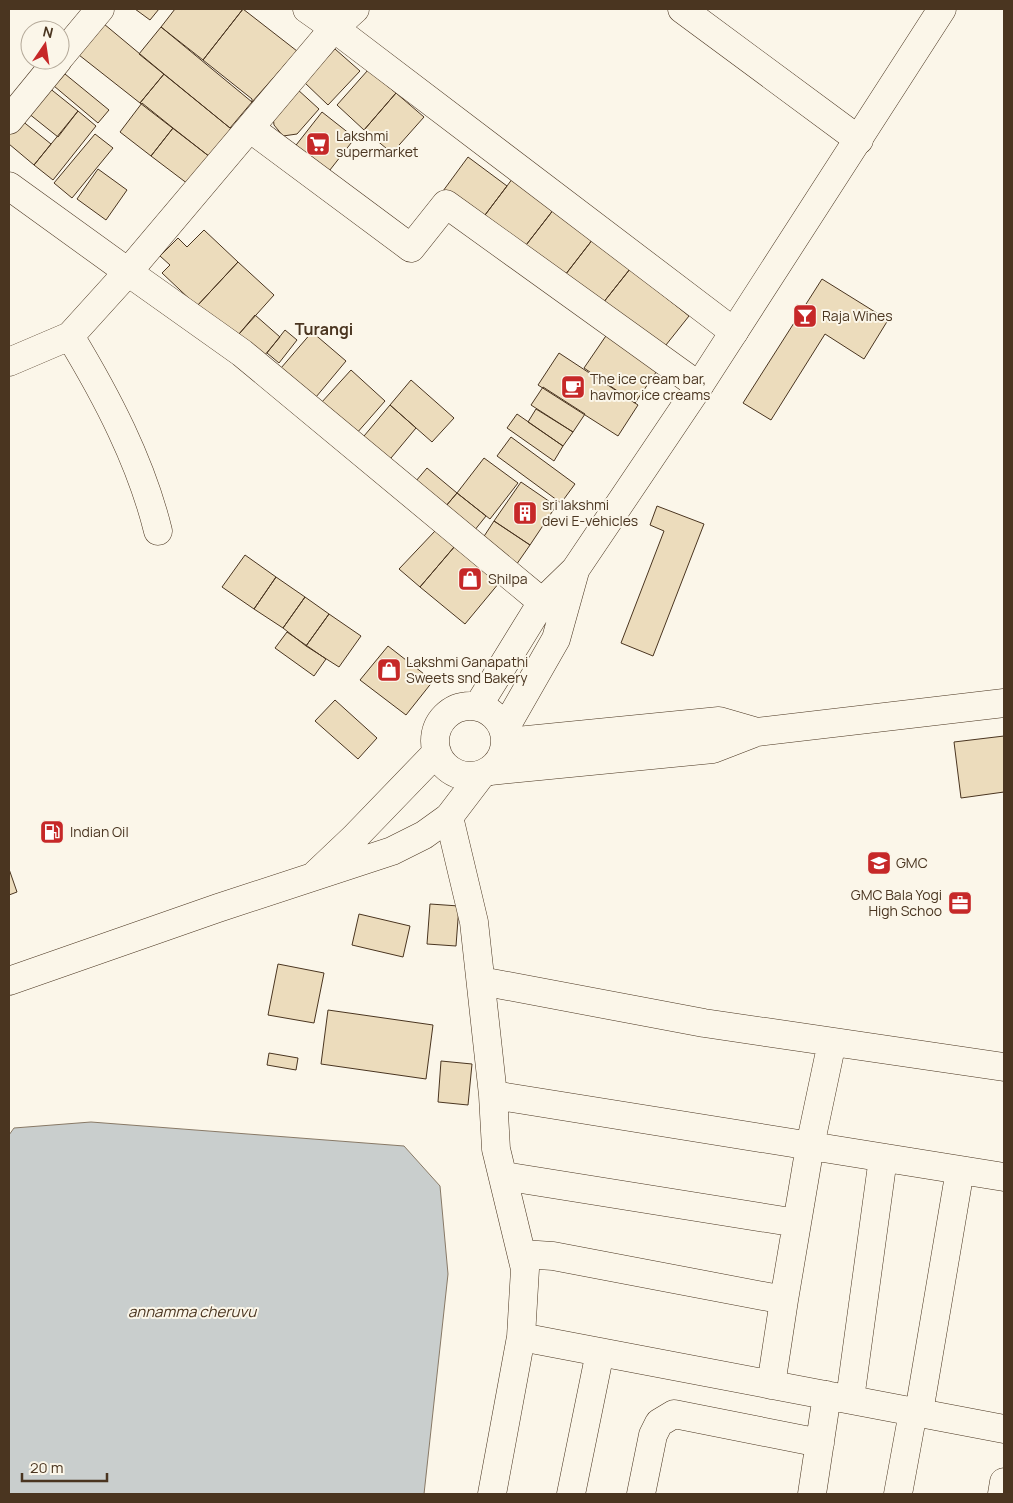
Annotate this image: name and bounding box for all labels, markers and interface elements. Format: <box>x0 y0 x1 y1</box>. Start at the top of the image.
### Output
north arrow <box>20 20 70 70</box>
text: N <box>41 21 55 42</box>
place label: Lakshmi supermarket <box>336 126 419 161</box>
supermarket icon: Lakshmi supermarket <box>305 131 331 157</box>
bar icon: Raja Wines <box>792 303 818 329</box>
place label: Raja Wines <box>822 306 893 325</box>
district label: Turangi <box>295 318 353 340</box>
place label: The ice cream bar, havmor ice creams <box>590 369 710 404</box>
cafe icon: The ice cream bar, havmor ice creams <box>560 374 586 400</box>
place label: sri lakshmi devi E-vehicles <box>542 495 638 530</box>
building icon: sri lakshmi devi E-vehicles <box>512 500 538 526</box>
shop icon: Shilpa <box>457 566 483 592</box>
place label: Shilpa <box>488 569 528 588</box>
place label: Lakshmi Ganapathi Sweets snd Bakery <box>406 652 528 687</box>
shop icon: Lakshmi Ganapathi Sweets snd Bakery <box>376 657 402 683</box>
fuel station icon: Indian Oil <box>39 819 65 845</box>
place label: Indian Oil <box>70 822 129 841</box>
school or university icon: GMC <box>866 850 892 876</box>
place label: GMC <box>896 853 928 872</box>
place label: GMC Bala Yogi High Schoo <box>851 885 942 920</box>
office icon: GMC Bala Yogi High Schoo <box>947 890 973 916</box>
water label: annamma cheruvu <box>128 1301 257 1322</box>
scale bar <box>22 1450 108 1482</box>
text: 20 m <box>30 1457 63 1478</box>

